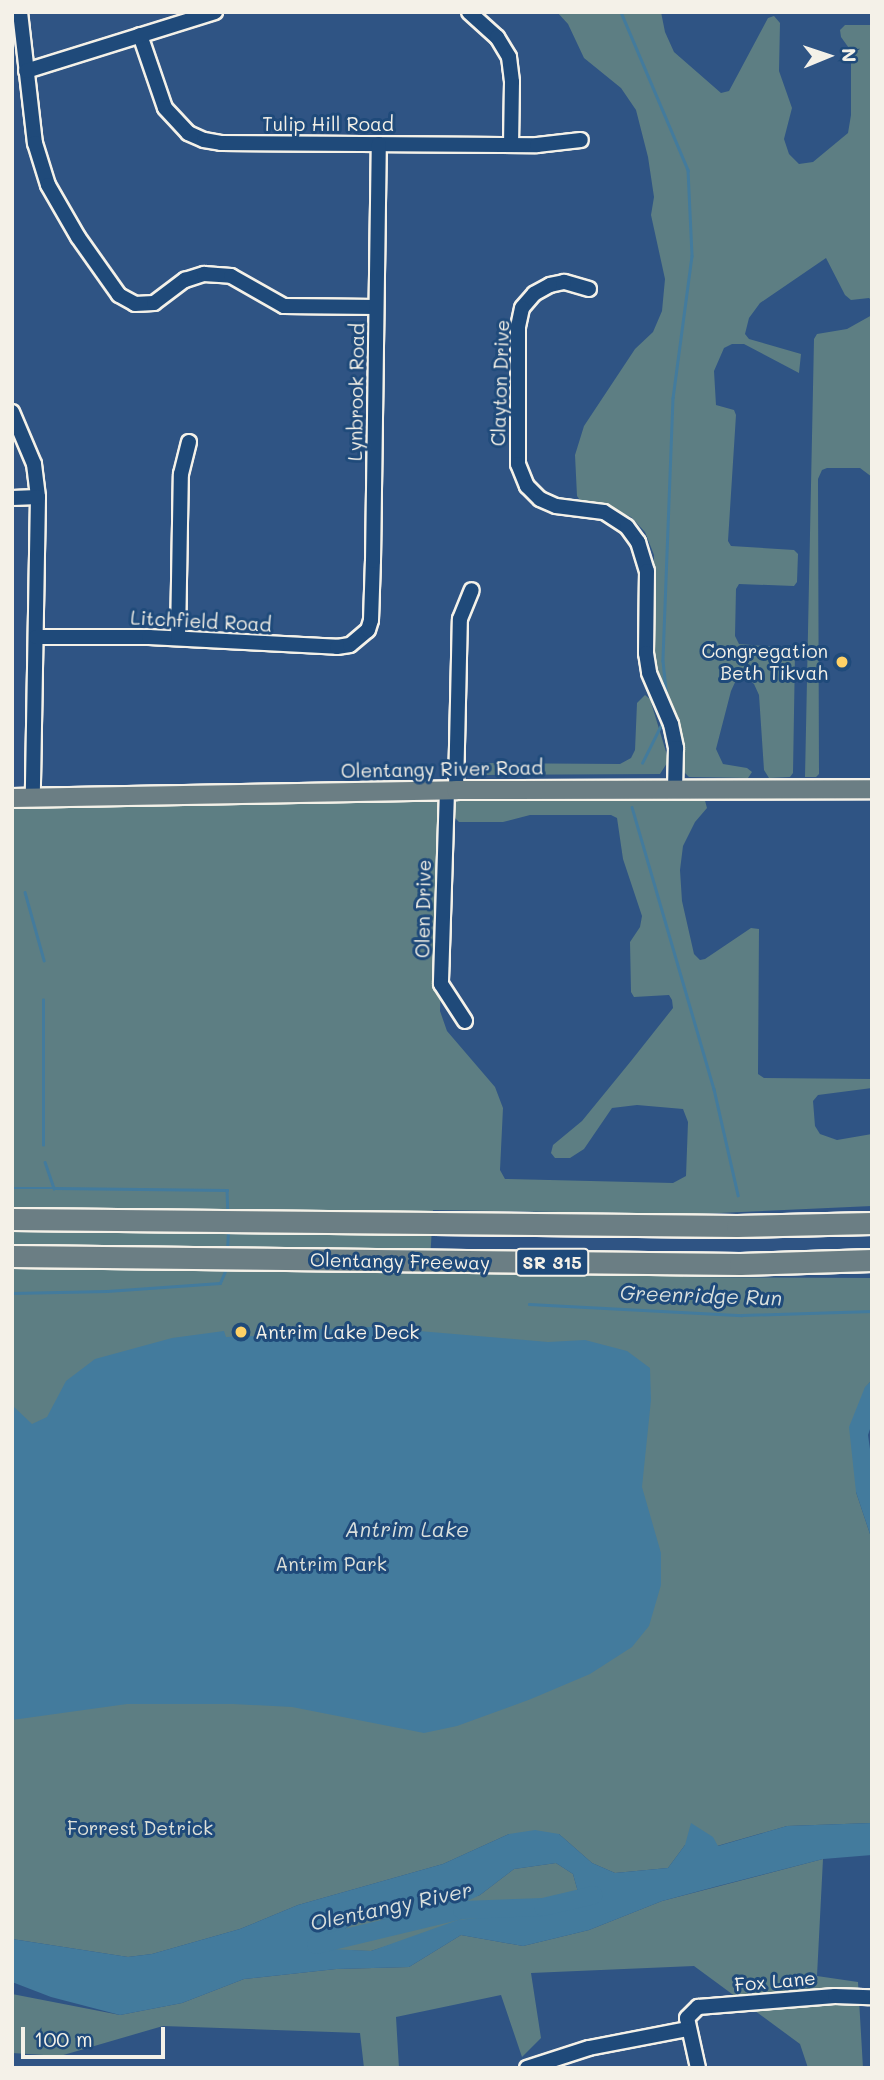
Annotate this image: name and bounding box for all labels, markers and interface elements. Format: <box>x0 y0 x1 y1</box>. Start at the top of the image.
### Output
north arrow <box>793 21 863 91</box>
text: N <box>837 48 862 63</box>
street label: Tulip Hill Road <box>262 113 394 135</box>
street label: Clayton Drive <box>486 319 514 447</box>
street label: Lynbrook Road <box>343 323 369 461</box>
street label: Litchfield Road <box>130 606 272 636</box>
place label: Congregation Beth Tikvah <box>701 640 828 684</box>
marker: Congregation Beth Tikvah <box>834 654 850 670</box>
street label: Olentangy River Road <box>341 756 543 782</box>
street label: Olen Drive <box>411 860 435 958</box>
road number: SR 315 <box>515 1247 589 1276</box>
street label: Olentangy Freeway <box>310 1248 490 1274</box>
water label: Greenridge Run <box>619 1280 783 1310</box>
place label: Antrim Lake Deck <box>255 1321 419 1343</box>
marker: Antrim Lake Deck <box>233 1324 249 1340</box>
water label: Antrim Lake <box>345 1516 469 1542</box>
park label: Antrim Park <box>275 1553 387 1575</box>
park label: Forrest Detrick <box>67 1817 213 1839</box>
water label: Olentangy River <box>308 1877 474 1935</box>
street label: Fox Lane <box>733 1966 817 1996</box>
scale bar <box>24 2014 168 2058</box>
text: 100 m <box>34 2025 93 2052</box>

